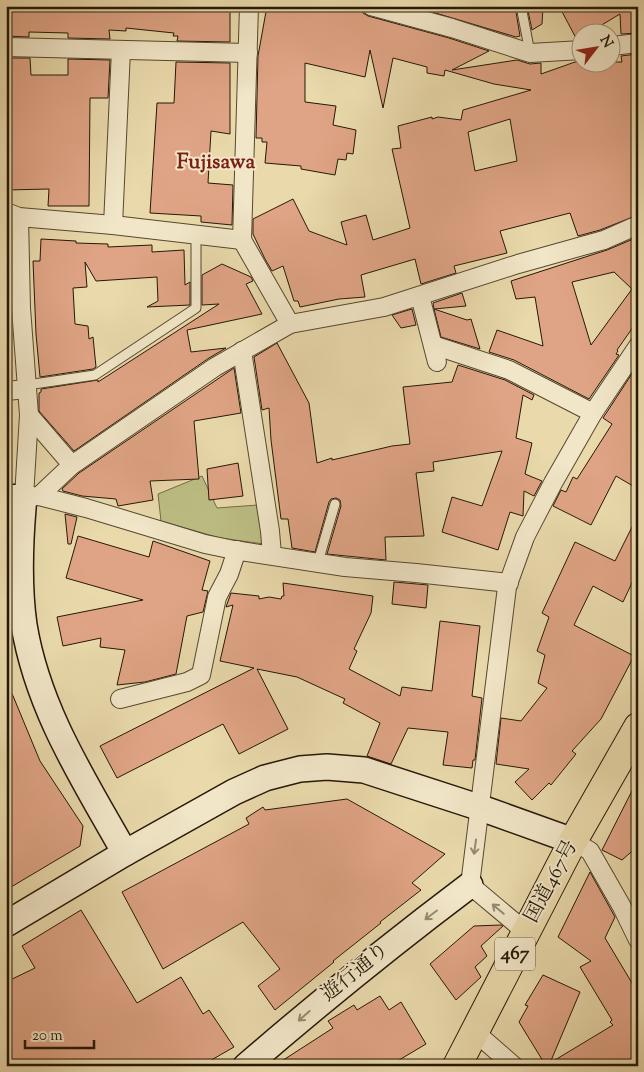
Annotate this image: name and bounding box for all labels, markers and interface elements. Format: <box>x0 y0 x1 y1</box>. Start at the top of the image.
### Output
north arrow <box>572 22 622 72</box>
text: N <box>594 32 617 52</box>
district label: Fujisawa <box>177 148 255 178</box>
street label: 国道467号 <box>518 836 586 928</box>
one-way arrow <box>470 839 480 855</box>
one-way arrow <box>492 903 505 914</box>
one-way arrow <box>425 909 438 920</box>
street label: 遊行通り <box>316 937 396 1009</box>
road number: 467 <box>495 938 535 971</box>
one-way arrow <box>298 1010 311 1021</box>
scale bar <box>25 1017 94 1049</box>
text: 20 m <box>32 1026 63 1047</box>

